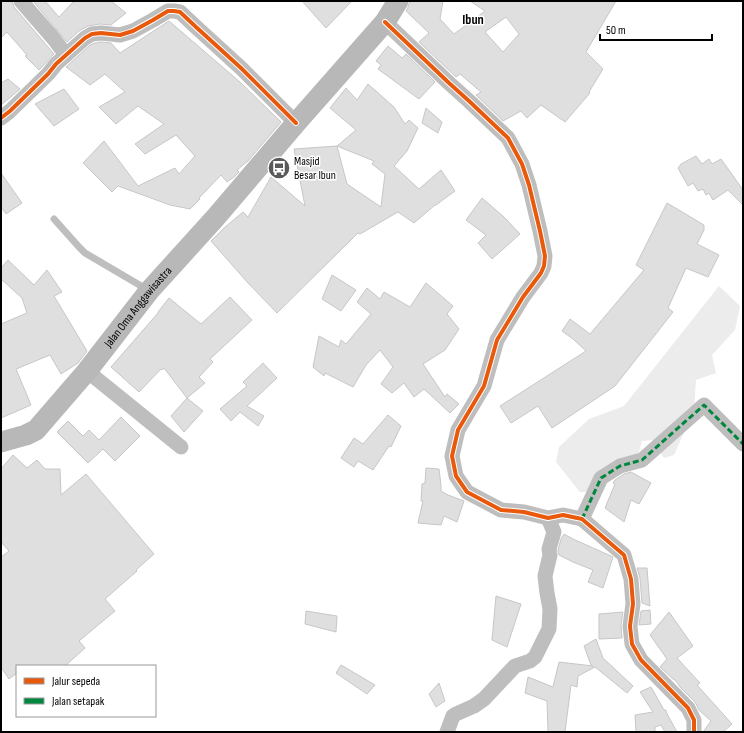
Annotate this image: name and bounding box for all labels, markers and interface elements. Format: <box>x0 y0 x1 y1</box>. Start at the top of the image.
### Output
district label: Ibun <box>462 11 484 28</box>
scale bar <box>600 16 712 42</box>
text: 50 m <box>606 23 626 38</box>
place label: Masjid Besar Ibun <box>294 154 336 183</box>
bus stop icon: Masjid Besar Ibun <box>266 155 292 181</box>
street label: Jalan Oma Anggawisastra <box>100 263 175 351</box>
legend <box>16 665 156 717</box>
text: Jalur sepeda <box>51 674 101 689</box>
text: Jalan setapak <box>51 694 105 709</box>

